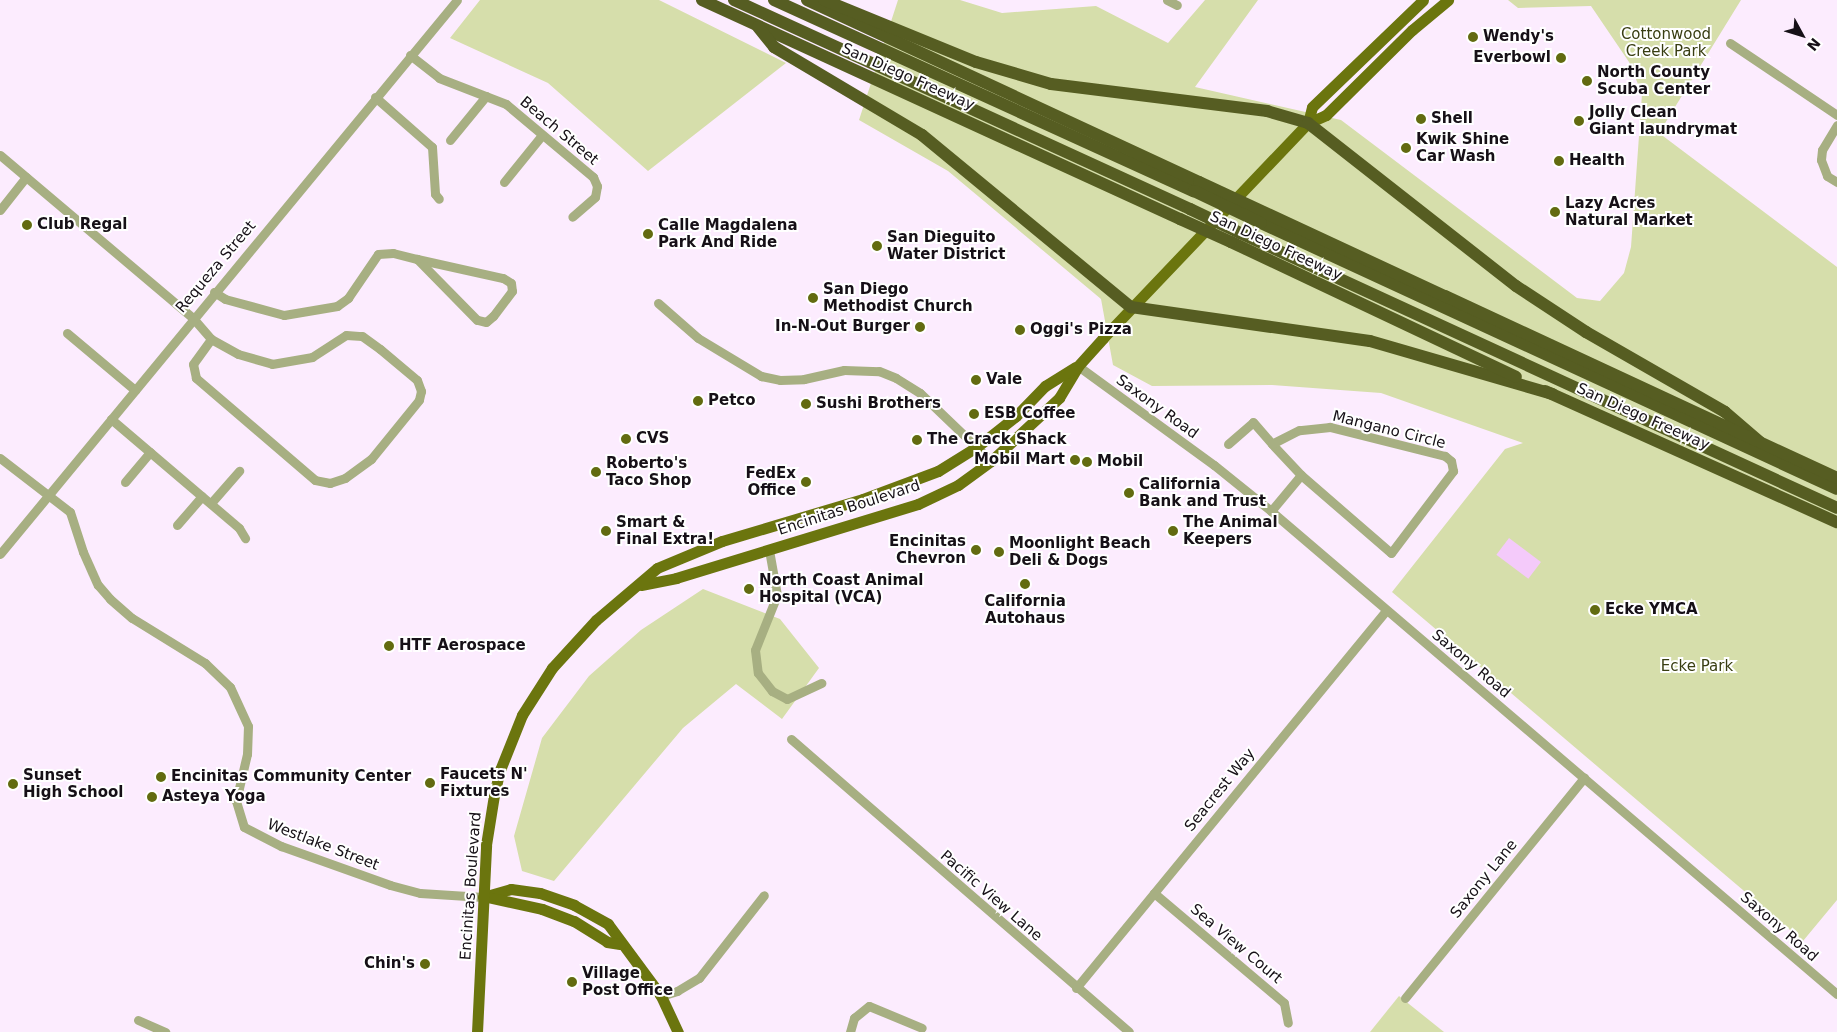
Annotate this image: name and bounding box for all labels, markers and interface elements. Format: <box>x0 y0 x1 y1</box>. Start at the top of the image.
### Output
north arrow <box>1777 10 1827 60</box>
park label: Cottonwood Creek Park <box>1621 25 1711 60</box>
place label: Wendy's <box>1483 28 1554 46</box>
marker: Wendy's <box>1467 31 1479 43</box>
text: N <box>1804 35 1824 54</box>
street label: San Diego Freeway <box>839 40 977 114</box>
place label: Everbowl <box>1473 49 1551 67</box>
marker: Everbowl <box>1555 52 1567 64</box>
place label: North County Scuba Center <box>1597 63 1710 98</box>
marker: North County Scuba Center <box>1581 75 1593 87</box>
street label: Beach Street <box>516 93 602 169</box>
place label: Jolly Clean Giant laundrymat <box>1589 103 1737 138</box>
place label: Shell <box>1431 110 1473 128</box>
marker: Shell <box>1415 113 1427 125</box>
marker: Jolly Clean Giant laundrymat <box>1573 115 1585 127</box>
place label: Kwik Shine Car Wash <box>1416 130 1509 165</box>
marker: Kwik Shine Car Wash <box>1400 142 1412 154</box>
place label: Health <box>1569 152 1625 170</box>
marker: Health <box>1553 155 1565 167</box>
place label: Lazy Acres Natural Market <box>1565 194 1693 229</box>
marker: Lazy Acres Natural Market <box>1549 206 1561 218</box>
street label: San Diego Freeway <box>1207 208 1345 284</box>
place label: Club Regal <box>37 216 128 234</box>
place label: Calle Magdalena Park And Ride <box>658 216 798 251</box>
street label: Requeza Street <box>172 217 260 317</box>
marker: Club Regal <box>21 219 33 231</box>
marker: Calle Magdalena Park And Ride <box>642 228 654 240</box>
place label: San Dieguito Water District <box>887 228 1005 263</box>
marker: San Dieguito Water District <box>871 240 883 252</box>
place label: San Diego Methodist Church <box>823 280 973 315</box>
marker: San Diego Methodist Church <box>807 292 819 304</box>
place label: In-N-Out Burger <box>775 318 910 336</box>
marker: In-N-Out Burger <box>914 321 926 333</box>
place label: Oggi's Pizza <box>1030 321 1132 339</box>
marker: Oggi's Pizza <box>1014 324 1026 336</box>
place label: Vale <box>986 371 1022 389</box>
street label: Saxony Road <box>1112 371 1202 443</box>
marker: Vale <box>970 374 982 386</box>
street label: San Diego Freeway <box>1574 380 1712 454</box>
place label: Petco <box>708 392 756 410</box>
marker: Petco <box>692 395 704 407</box>
place label: Sushi Brothers <box>816 395 941 413</box>
marker: Sushi Brothers <box>800 398 812 410</box>
place label: ESB Coffee <box>984 405 1076 423</box>
street label: Mangano Circle <box>1331 407 1447 453</box>
marker: ESB Coffee <box>968 408 980 420</box>
place label: CVS <box>636 430 669 448</box>
place label: The Crack Shack <box>927 431 1066 449</box>
marker: CVS <box>620 433 632 445</box>
marker: The Crack Shack <box>911 434 923 446</box>
place label: Mobil Mart <box>974 451 1065 469</box>
place label: Mobil <box>1097 453 1143 471</box>
place label: Roberto's Taco Shop <box>606 454 691 489</box>
marker: Mobil Mart <box>1069 454 1081 466</box>
marker: Mobil <box>1081 456 1093 468</box>
place label: FedEx Office <box>746 464 796 499</box>
marker: Roberto's Taco Shop <box>590 466 602 478</box>
place label: California Bank and Trust <box>1139 475 1266 510</box>
street label: Encinitas Boulevard <box>776 476 922 540</box>
marker: FedEx Office <box>800 476 812 488</box>
marker: California Bank and Trust <box>1123 487 1135 499</box>
place label: Smart & Final Extra! <box>616 513 714 548</box>
place label: The Animal Keepers <box>1183 513 1278 548</box>
marker: Smart & Final Extra! <box>600 525 612 537</box>
marker: The Animal Keepers <box>1167 525 1179 537</box>
place label: Encinitas Chevron <box>889 532 966 567</box>
place label: Moonlight Beach Deli & Dogs <box>1009 534 1151 569</box>
marker: Encinitas Chevron <box>970 544 982 556</box>
marker: Moonlight Beach Deli & Dogs <box>993 546 1005 558</box>
place label: North Coast Animal Hospital (VCA) <box>759 571 923 606</box>
marker: California Autohaus <box>1019 578 1031 590</box>
marker: North Coast Animal Hospital (VCA) <box>743 583 755 595</box>
place label: California Autohaus <box>984 592 1066 627</box>
place label: Ecke YMCA <box>1605 601 1698 619</box>
marker: Ecke YMCA <box>1589 604 1601 616</box>
street label: Saxony Road <box>1428 626 1514 702</box>
place label: HTF Aerospace <box>399 637 526 655</box>
marker: HTF Aerospace <box>383 640 395 652</box>
park label: Ecke Park <box>1661 658 1733 676</box>
street label: Seacrest Way <box>1181 745 1259 835</box>
place label: Faucets N' Fixtures <box>440 765 528 800</box>
place label: Sunset High School <box>23 766 123 801</box>
place label: Encinitas Community Center <box>171 768 411 786</box>
marker: Encinitas Community Center <box>155 771 167 783</box>
marker: Faucets N' Fixtures <box>424 777 436 789</box>
marker: Sunset High School <box>7 778 19 790</box>
place label: Asteya Yoga <box>162 788 266 806</box>
marker: Asteya Yoga <box>146 791 158 803</box>
street label: Encinitas Boulevard <box>457 811 485 961</box>
street label: Westlake Street <box>265 815 381 875</box>
street label: Saxony Lane <box>1447 836 1521 922</box>
street label: Pacific View Lane <box>936 847 1046 945</box>
street label: Saxony Road <box>1736 888 1822 966</box>
street label: Sea View Court <box>1186 900 1286 988</box>
place label: Chin's <box>364 955 415 973</box>
marker: Chin's <box>419 958 431 970</box>
place label: Village Post Office <box>582 964 673 999</box>
marker: Village Post Office <box>566 976 578 988</box>

